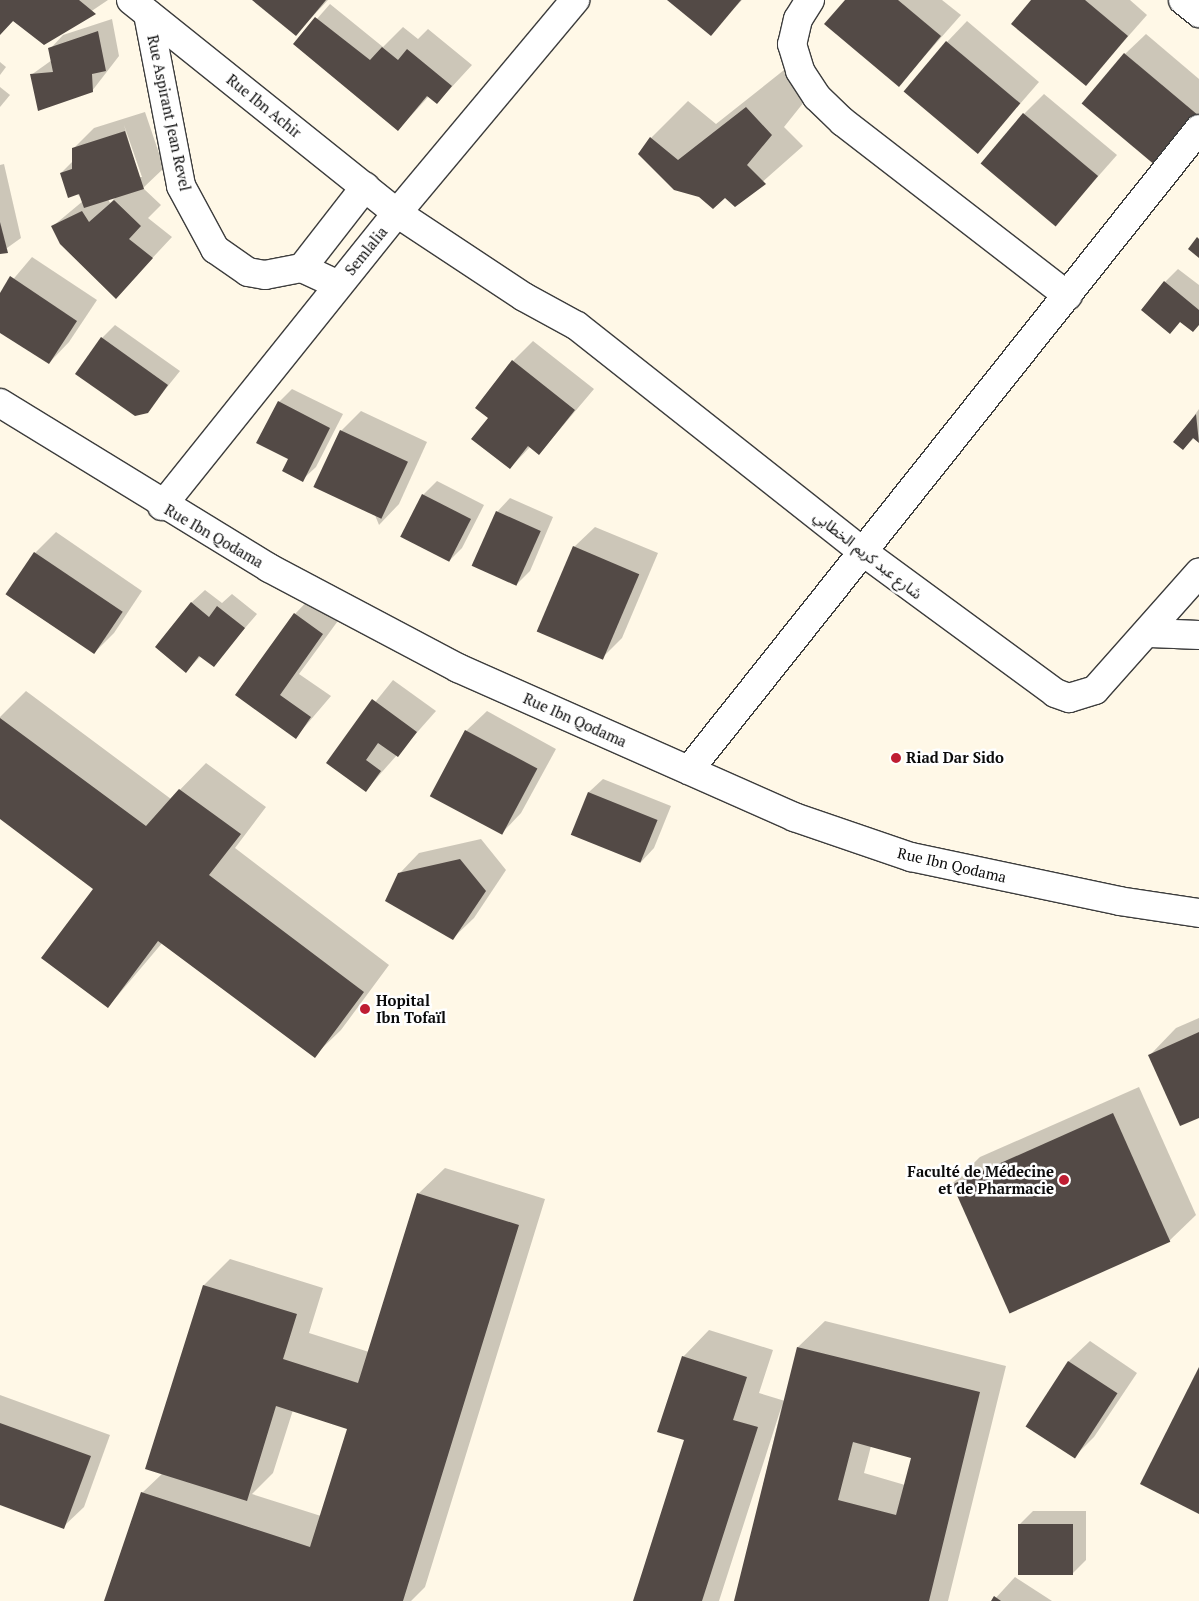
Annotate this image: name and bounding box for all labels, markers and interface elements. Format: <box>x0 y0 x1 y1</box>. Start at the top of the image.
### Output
street label: Rue Aspirant Jean Revel <box>144 33 194 193</box>
street label: Rue Ibn Achir <box>223 70 305 142</box>
street label: Semlalia <box>341 223 391 279</box>
street label: Rue Ibn Qodama <box>161 500 267 572</box>
street label: شارع عبد كريم الخطابي <box>810 507 926 603</box>
street label: Rue Ibn Qodama <box>521 689 629 751</box>
place label: Riad Dar Sido <box>906 749 1004 767</box>
marker: Riad Dar Sido <box>890 752 902 764</box>
street label: Rue Ibn Qodama <box>896 844 1008 886</box>
place label: Hopital Ibn Tofaïl <box>376 991 446 1026</box>
marker: Hopital Ibn Tofaïl <box>358 1002 372 1016</box>
place label: Faculté de Médecine et de Pharmacie <box>907 1162 1054 1197</box>
marker: Faculté de Médecine et de Pharmacie <box>1058 1174 1070 1186</box>

